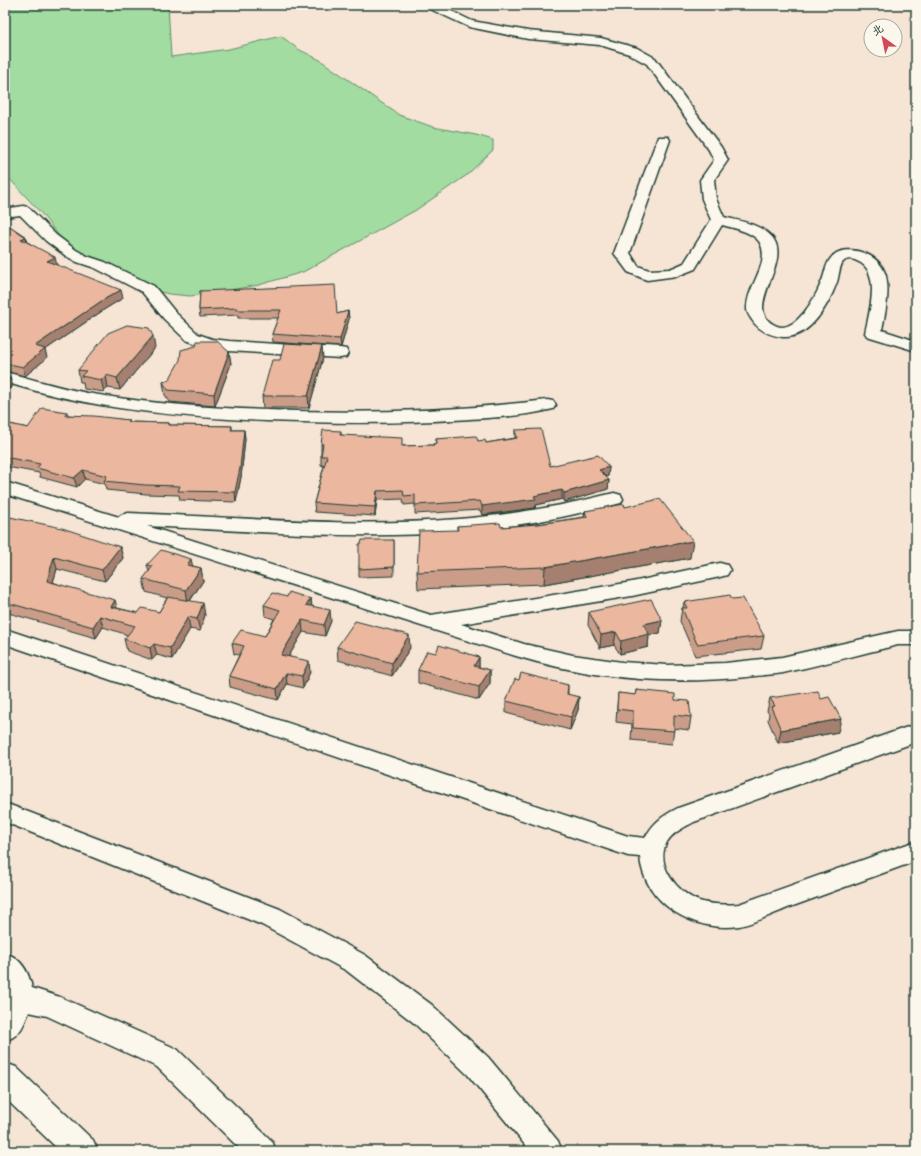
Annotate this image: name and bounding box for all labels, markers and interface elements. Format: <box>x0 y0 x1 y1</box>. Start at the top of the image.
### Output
north arrow <box>863 18 903 58</box>
text: 北 <box>871 23 887 39</box>

